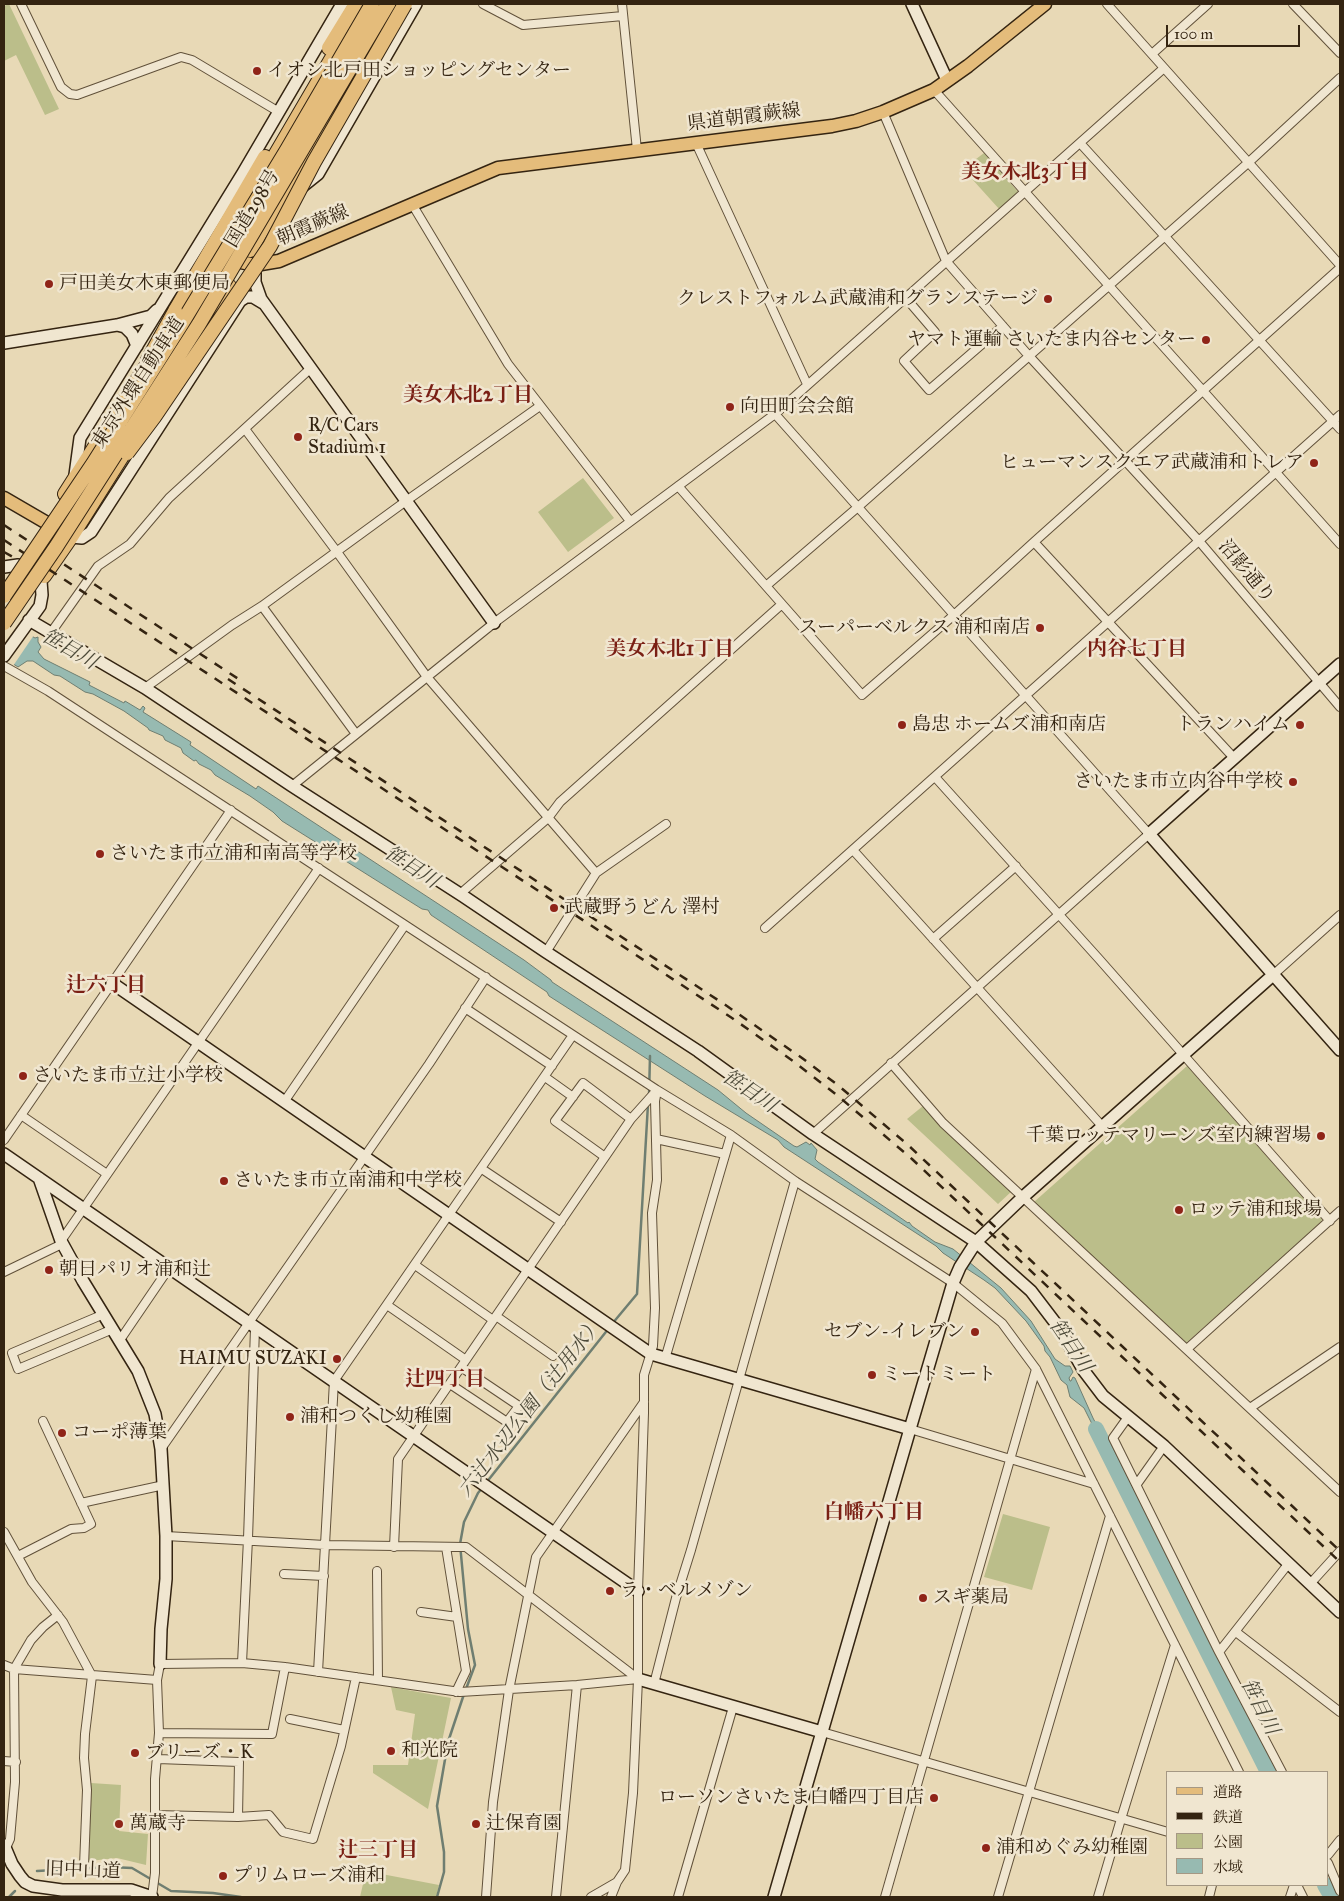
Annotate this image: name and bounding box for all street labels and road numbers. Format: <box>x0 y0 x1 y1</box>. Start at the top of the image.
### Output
street label: 県道朝霞蕨線 <box>686 100 802 136</box>
street label: 国道298号 <box>221 166 285 252</box>
street label: 朝霞蕨線 <box>274 201 352 251</box>
street label: 東京外環自動車道 <box>88 313 190 453</box>
street label: 沼影通り <box>1213 536 1279 608</box>
street label: 旧中山道 <box>45 1858 121 1884</box>

